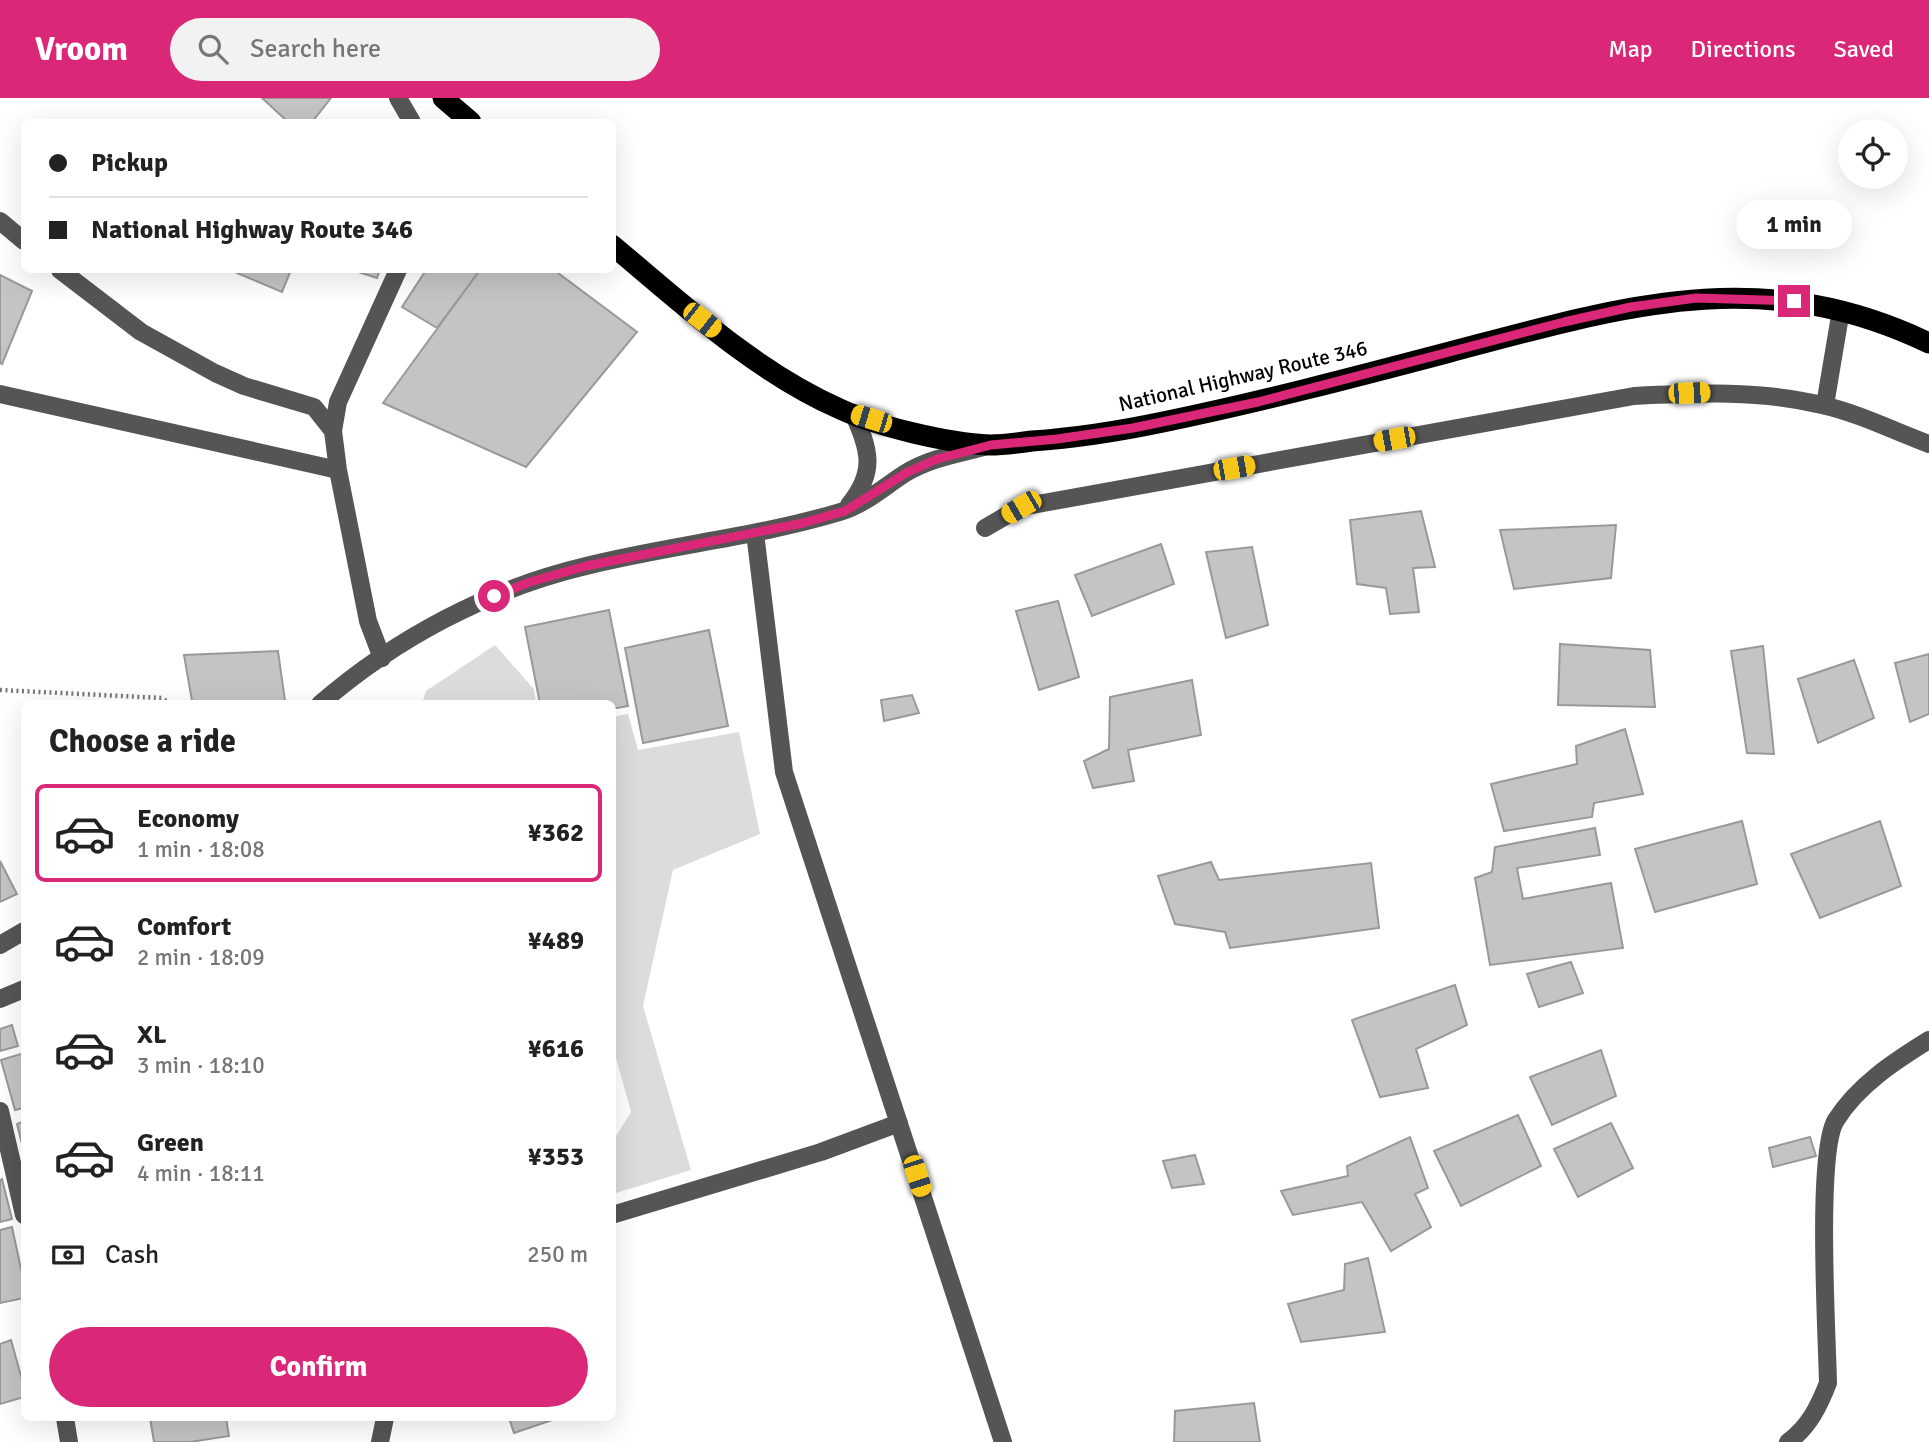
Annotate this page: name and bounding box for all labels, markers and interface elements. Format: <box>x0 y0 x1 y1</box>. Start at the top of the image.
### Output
search box <box>170 18 660 81</box>
text: Vroom <box>35 29 128 70</box>
icon: search <box>194 30 232 68</box>
text: Search here <box>250 33 381 65</box>
text: Map <box>1608 34 1653 64</box>
text: Directions <box>1691 34 1796 64</box>
text: Saved <box>1834 34 1894 64</box>
map controls <box>1838 119 1908 189</box>
button: locate <box>1838 119 1908 189</box>
text: Pickup <box>91 147 168 179</box>
callout: 1 min <box>1736 200 1852 248</box>
text: 1 min <box>1766 210 1822 239</box>
text: National Highway Route 346 <box>91 214 413 246</box>
route end <box>1778 285 1810 317</box>
car <box>679 299 726 341</box>
street label: National Highway Route 346 <box>1116 335 1370 417</box>
car <box>1668 382 1711 404</box>
car <box>848 403 895 435</box>
car <box>1372 425 1417 453</box>
car <box>1212 454 1257 482</box>
car <box>998 487 1045 527</box>
route start <box>478 580 510 612</box>
text: Choose a ride <box>49 722 236 761</box>
icon: car <box>53 802 116 865</box>
text: Economy <box>137 803 239 835</box>
text: ¥362 <box>528 817 584 849</box>
text: 1 min · 18:08 <box>137 835 265 864</box>
icon: car <box>53 910 116 973</box>
text: Comfort <box>137 911 231 943</box>
text: ¥489 <box>528 925 584 957</box>
text: 2 min · 18:09 <box>137 943 265 972</box>
icon: car <box>53 1018 116 1081</box>
text: XL <box>137 1019 167 1051</box>
text: ¥616 <box>528 1033 584 1065</box>
text: 3 min · 18:10 <box>137 1051 265 1080</box>
icon: car <box>53 1126 116 1189</box>
text: Green <box>137 1127 204 1159</box>
text: ¥353 <box>528 1141 584 1173</box>
car <box>901 1153 934 1199</box>
text: 4 min · 18:11 <box>137 1159 265 1188</box>
icon: cash <box>49 1236 87 1274</box>
text: Cash <box>105 1239 159 1271</box>
text: 250 m <box>527 1240 588 1269</box>
button: Confirm <box>49 1327 588 1407</box>

